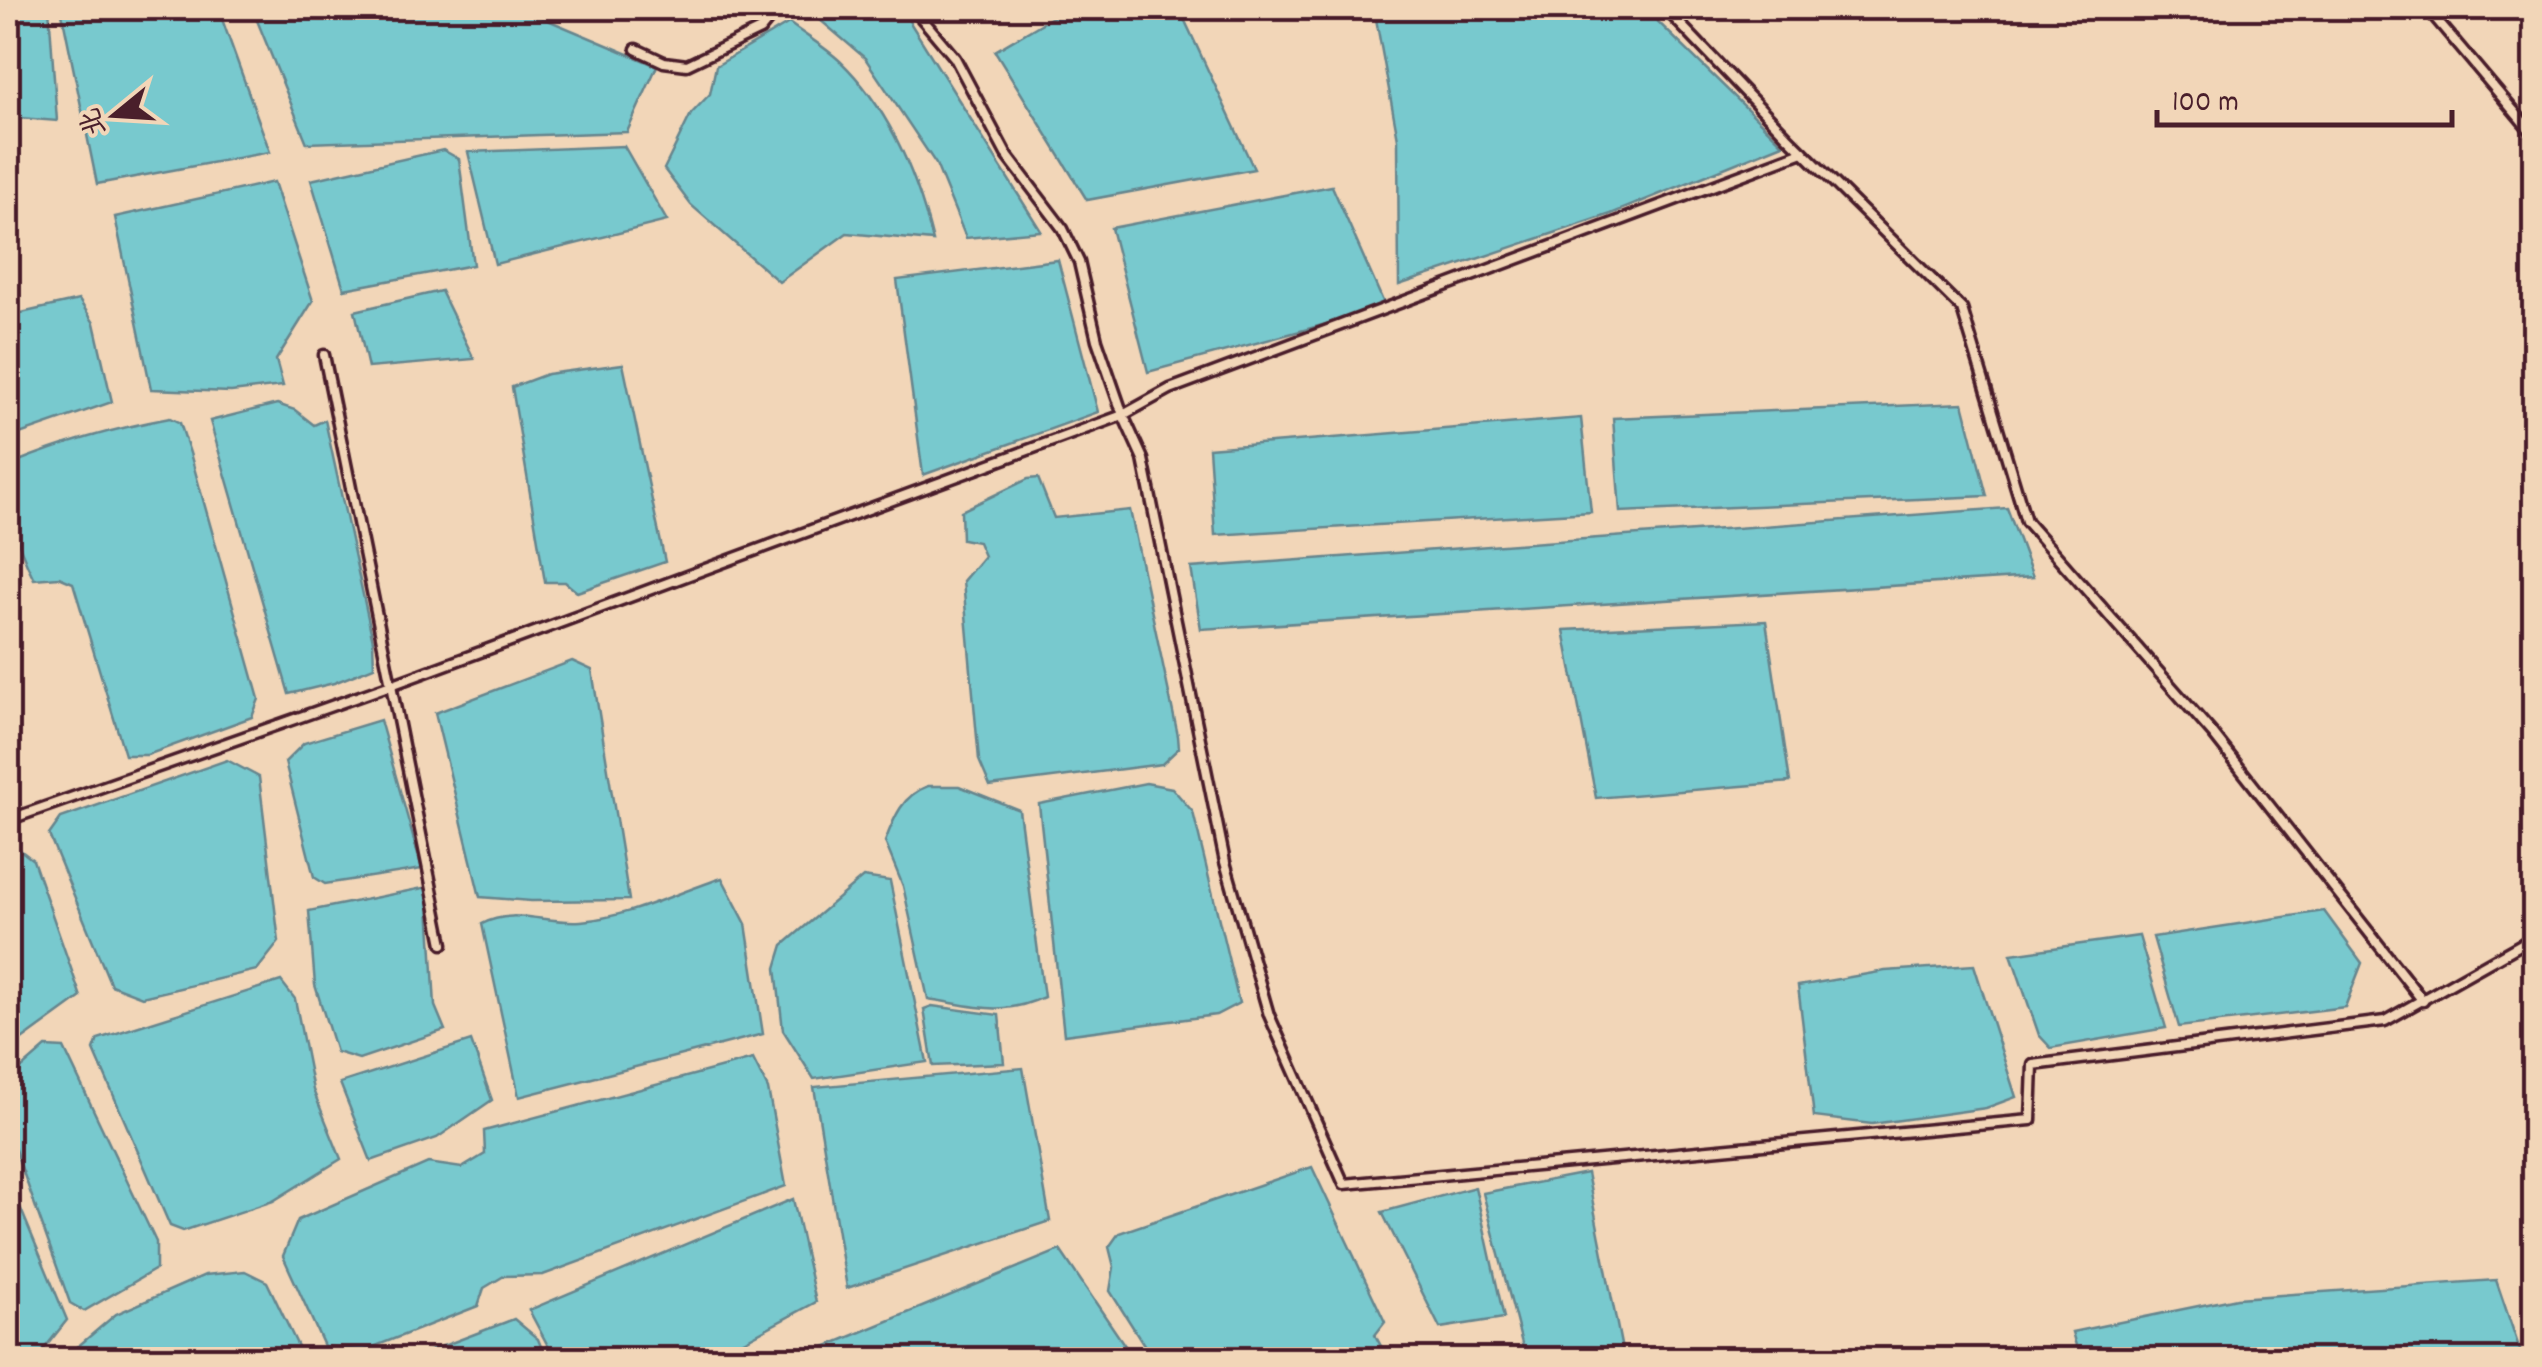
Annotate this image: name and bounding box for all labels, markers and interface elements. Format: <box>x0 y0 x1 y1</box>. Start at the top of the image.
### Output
north arrow <box>65 65 165 165</box>
scale bar <box>2157 65 2452 127</box>
text: 100 m <box>2172 83 2239 126</box>
text: 北 <box>73 102 119 141</box>

